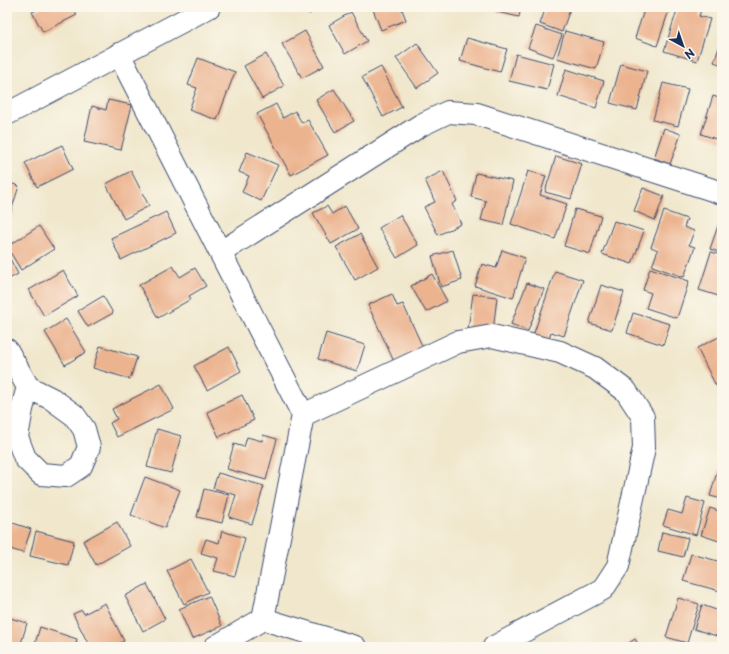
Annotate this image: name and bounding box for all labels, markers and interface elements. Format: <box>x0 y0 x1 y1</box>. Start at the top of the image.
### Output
north arrow <box>663 26 703 66</box>
text: N <box>681 45 699 64</box>

